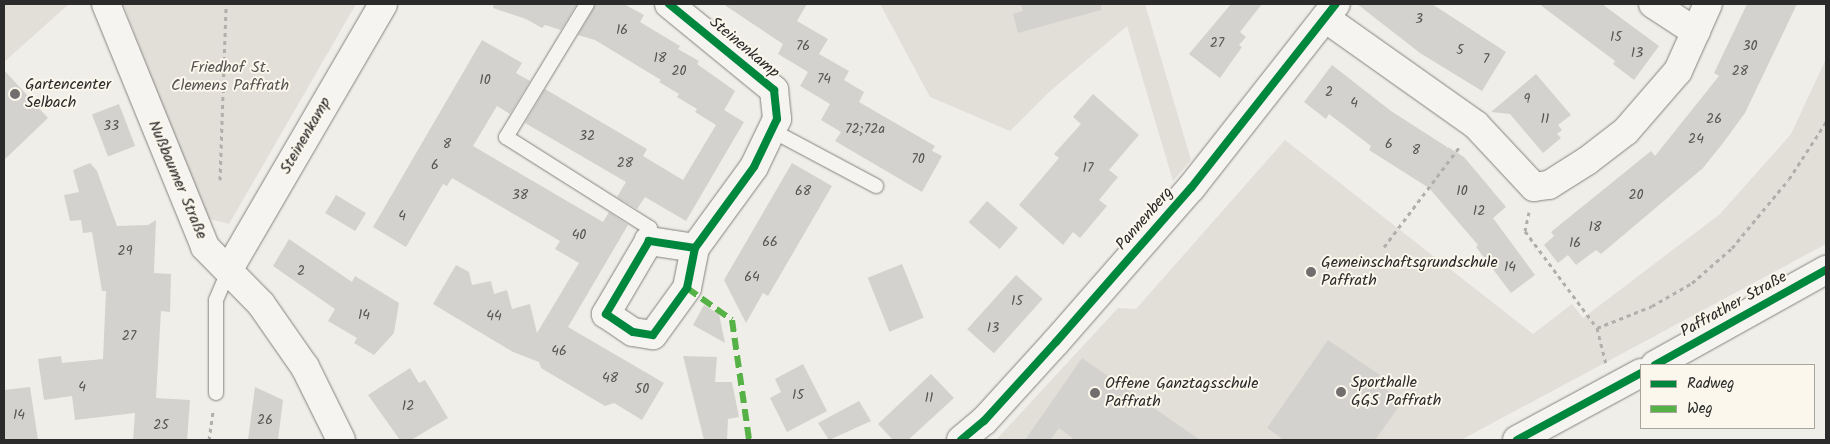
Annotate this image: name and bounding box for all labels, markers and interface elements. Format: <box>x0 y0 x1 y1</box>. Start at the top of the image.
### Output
house number: 3 <box>1415 11 1423 27</box>
street label: Steinenkamp <box>705 13 783 83</box>
house number: 16 <box>616 22 628 38</box>
house number: 15 <box>1610 29 1622 45</box>
house number: 27 <box>1210 35 1224 51</box>
house number: 76 <box>796 38 810 54</box>
house number: 30 <box>1743 38 1757 54</box>
house number: 5 <box>1456 42 1464 58</box>
house number: 13 <box>1631 45 1643 61</box>
house number: 18 <box>654 50 666 66</box>
house number: 7 <box>1483 51 1489 67</box>
park label: Friedhof St. Clemens Paffrath <box>171 58 289 96</box>
house number: 20 <box>671 63 687 79</box>
house number: 28 <box>1732 63 1748 79</box>
house number: 74 <box>817 71 831 87</box>
house number: 10 <box>479 72 491 88</box>
place label: Gartencenter Selbach <box>25 75 111 113</box>
house number: 2 <box>1325 84 1333 100</box>
marker: Gartencenter Selbach <box>9 88 21 100</box>
house number: 9 <box>1524 91 1530 107</box>
street label: Steinenkamp <box>276 94 336 178</box>
house number: 4 <box>1350 95 1358 111</box>
house number: 11 <box>1541 111 1549 127</box>
house number: 26 <box>1706 111 1722 127</box>
house number: 33 <box>103 118 119 134</box>
street label: Nußbaumer Straße <box>143 118 211 242</box>
house number: 72;72a <box>845 121 885 137</box>
house number: 32 <box>579 128 595 144</box>
house number: 24 <box>1688 131 1704 147</box>
house number: 8 <box>443 136 451 152</box>
house number: 6 <box>1385 136 1393 152</box>
house number: 8 <box>1412 142 1420 158</box>
house number: 70 <box>911 151 925 167</box>
house number: 28 <box>617 155 633 171</box>
house number: 6 <box>431 157 439 173</box>
house number: 17 <box>1083 160 1093 176</box>
house number: 68 <box>795 183 811 199</box>
street label: Pannenberg <box>1112 183 1178 255</box>
house number: 10 <box>1456 183 1468 199</box>
house number: 38 <box>512 187 528 203</box>
house number: 20 <box>1628 187 1644 203</box>
house number: 12 <box>1473 203 1485 219</box>
house number: 4 <box>398 208 406 224</box>
house number: 18 <box>1589 219 1601 235</box>
house number: 40 <box>572 227 586 243</box>
house number: 66 <box>762 234 778 250</box>
house number: 16 <box>1569 235 1581 251</box>
house number: 29 <box>118 243 132 259</box>
place label: Gemeinschaftsgrundschule Paffrath <box>1321 253 1498 291</box>
house number: 14 <box>1504 259 1516 275</box>
house number: 2 <box>297 263 305 279</box>
marker: Gemeinschaftsgrundschule Paffrath <box>1305 266 1317 278</box>
street label: Paffrather Straße <box>1677 268 1791 342</box>
house number: 64 <box>744 269 760 285</box>
house number: 15 <box>1011 293 1023 309</box>
house number: 14 <box>358 307 370 323</box>
house number: 44 <box>486 308 502 324</box>
house number: 13 <box>987 320 999 336</box>
house number: 27 <box>122 328 136 344</box>
house number: 46 <box>551 343 567 359</box>
legend <box>1640 364 1815 429</box>
house number: 48 <box>602 370 618 386</box>
text: Radweg <box>1687 372 1734 396</box>
place label: Sporthalle GGS Paffrath <box>1351 373 1441 411</box>
place label: Offene Ganztagsschule Paffrath <box>1105 374 1258 412</box>
house number: 4 <box>78 379 86 395</box>
house number: 50 <box>635 381 649 397</box>
marker: Sporthalle GGS Paffrath <box>1335 386 1347 398</box>
house number: 15 <box>792 387 804 403</box>
marker: Offene Ganztagsschule Paffrath <box>1089 387 1101 399</box>
house number: 11 <box>925 390 933 406</box>
text: Weg <box>1687 397 1713 421</box>
house number: 12 <box>402 398 414 414</box>
house number: 14 <box>13 407 25 423</box>
house number: 26 <box>257 412 273 428</box>
house number: 25 <box>153 417 169 433</box>

